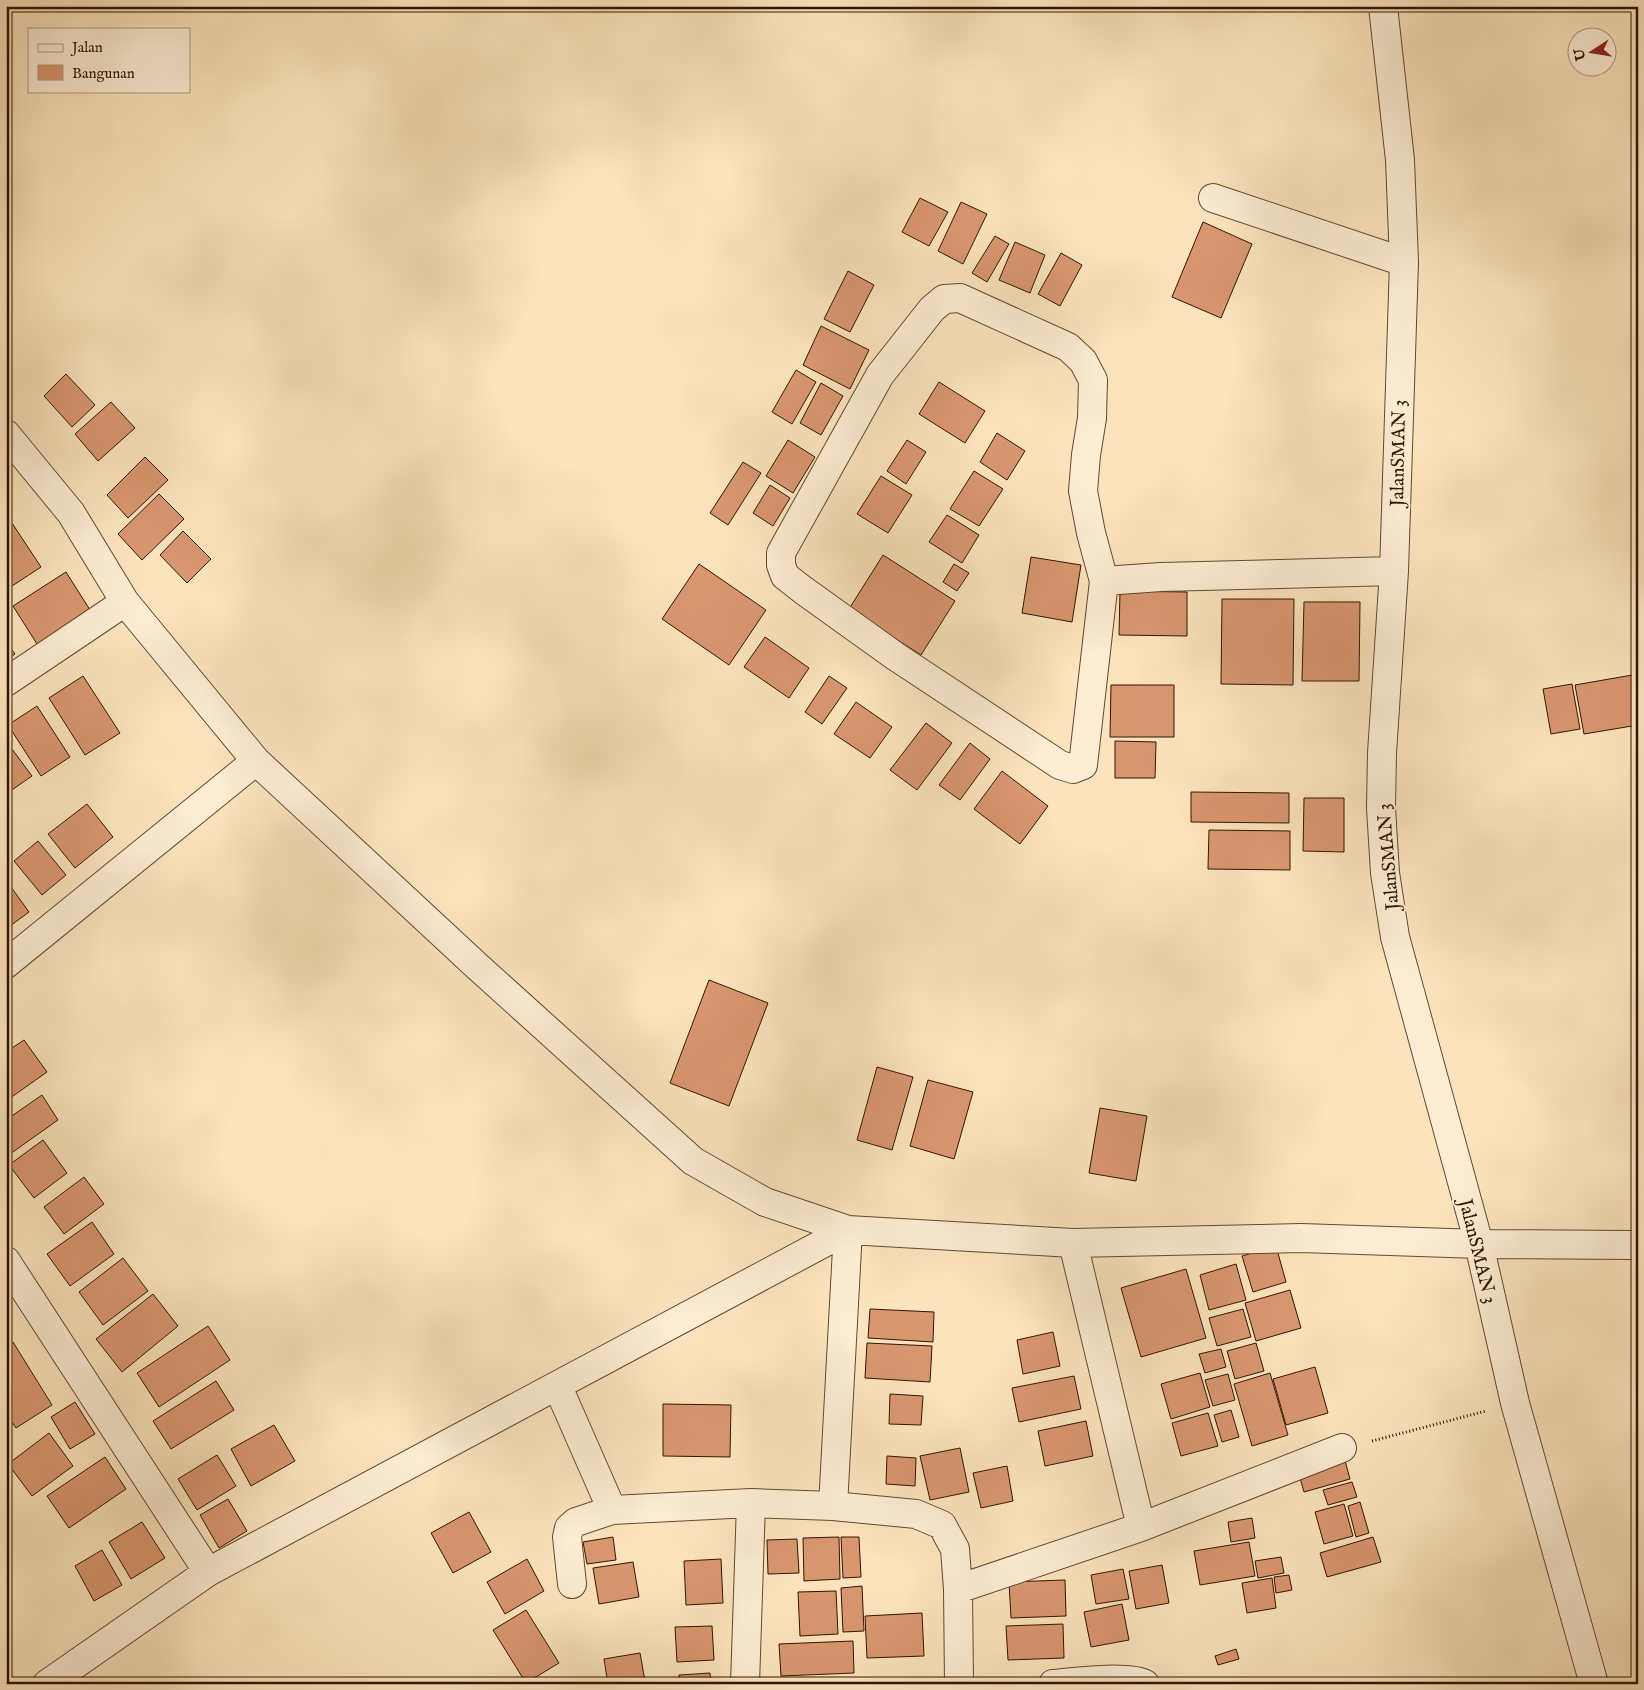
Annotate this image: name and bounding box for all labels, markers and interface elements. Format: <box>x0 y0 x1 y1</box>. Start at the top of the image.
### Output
legend <box>28 28 190 92</box>
north arrow <box>1566 28 1616 78</box>
text: Jalan <box>70 38 103 57</box>
text: U <box>1570 46 1591 63</box>
text: Bangunan <box>72 64 135 83</box>
street label: JalanSMAN 3 <box>1386 399 1412 509</box>
street label: JalanSMAN 3 <box>1372 802 1406 913</box>
street label: JalanSMAN 3 <box>1452 1195 1502 1306</box>

